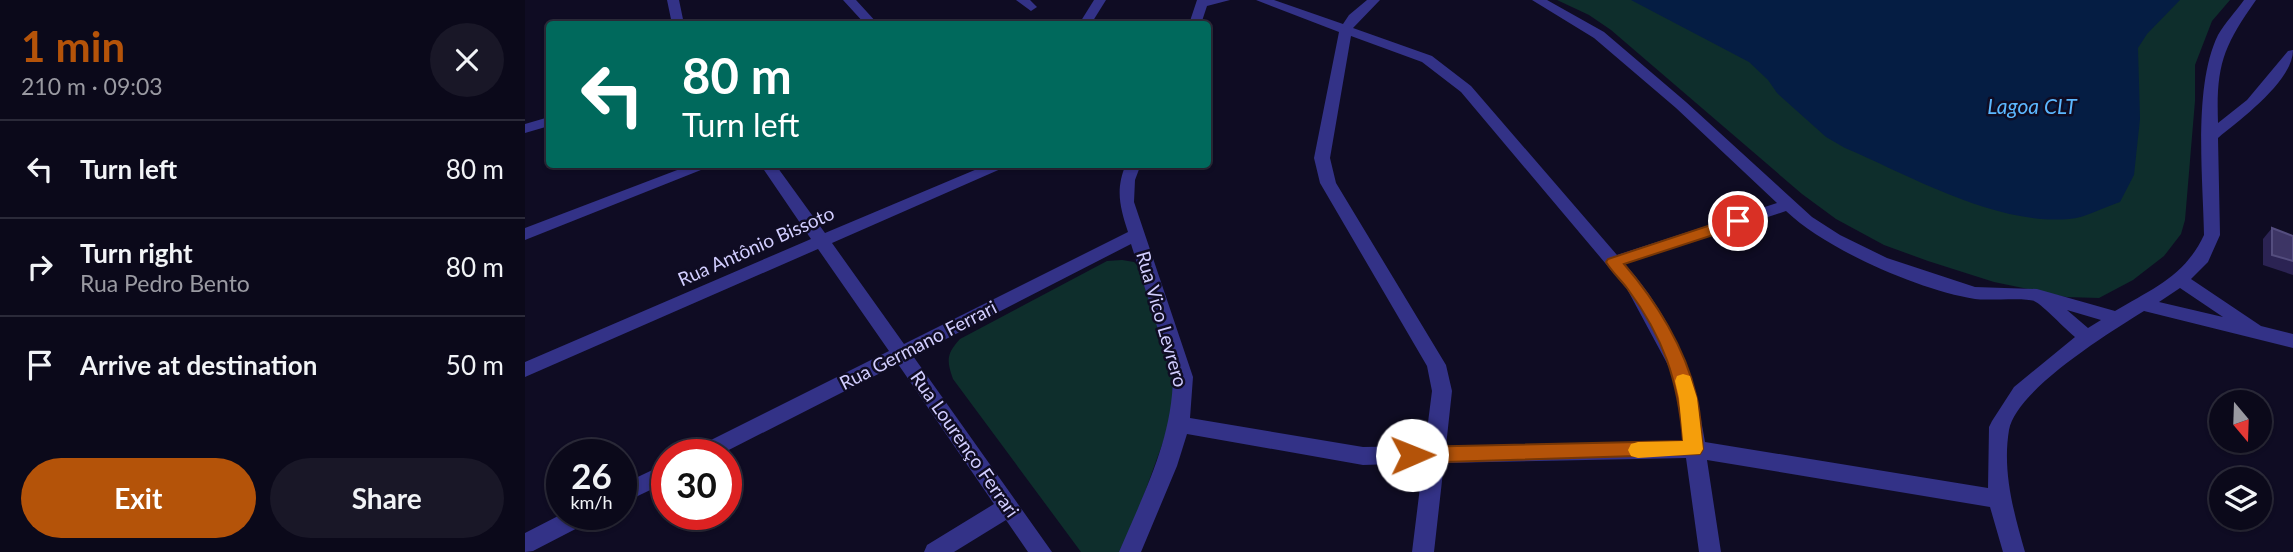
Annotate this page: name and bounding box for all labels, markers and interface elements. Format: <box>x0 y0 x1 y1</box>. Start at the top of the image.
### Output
text: 1 min <box>21 21 125 71</box>
button: close <box>430 23 504 97</box>
text: 80 m <box>682 46 792 104</box>
icon: left <box>567 49 658 140</box>
text: 210 m · 09:03 <box>21 72 163 100</box>
water label: Lagoa CLT <box>1987 93 2078 118</box>
text: Turn left <box>682 105 799 144</box>
icon: left <box>21 150 59 188</box>
text: Turn left <box>80 153 177 185</box>
text: 80 m <box>446 153 504 185</box>
pin <box>1708 191 1768 251</box>
street label: Rua Antônio Bissoto <box>674 201 838 290</box>
icon: arrive <box>1719 202 1757 240</box>
text: Turn right <box>80 237 193 269</box>
icon: right <box>21 248 59 286</box>
street label: Rua Vico Levrero <box>1132 248 1193 389</box>
text: 80 m <box>446 251 504 283</box>
text: Rua Pedro Bento <box>80 269 250 297</box>
street label: Rua Germano Ferrari <box>835 295 1000 394</box>
icon: arrive <box>21 346 59 384</box>
text: Arrive at destination <box>80 349 317 381</box>
text: 50 m <box>446 349 504 381</box>
street label: Rua Lourenço Ferrari <box>906 366 1024 521</box>
north arrow <box>2209 390 2271 453</box>
map controls <box>2209 390 2272 530</box>
position arrow <box>1375 418 1449 492</box>
speed limit sign: 30 <box>651 439 742 530</box>
text: 26 <box>571 454 612 496</box>
button: Exit <box>21 458 256 538</box>
button: Share <box>270 458 504 538</box>
button: layers <box>2209 467 2272 530</box>
text: km/h <box>570 491 613 513</box>

